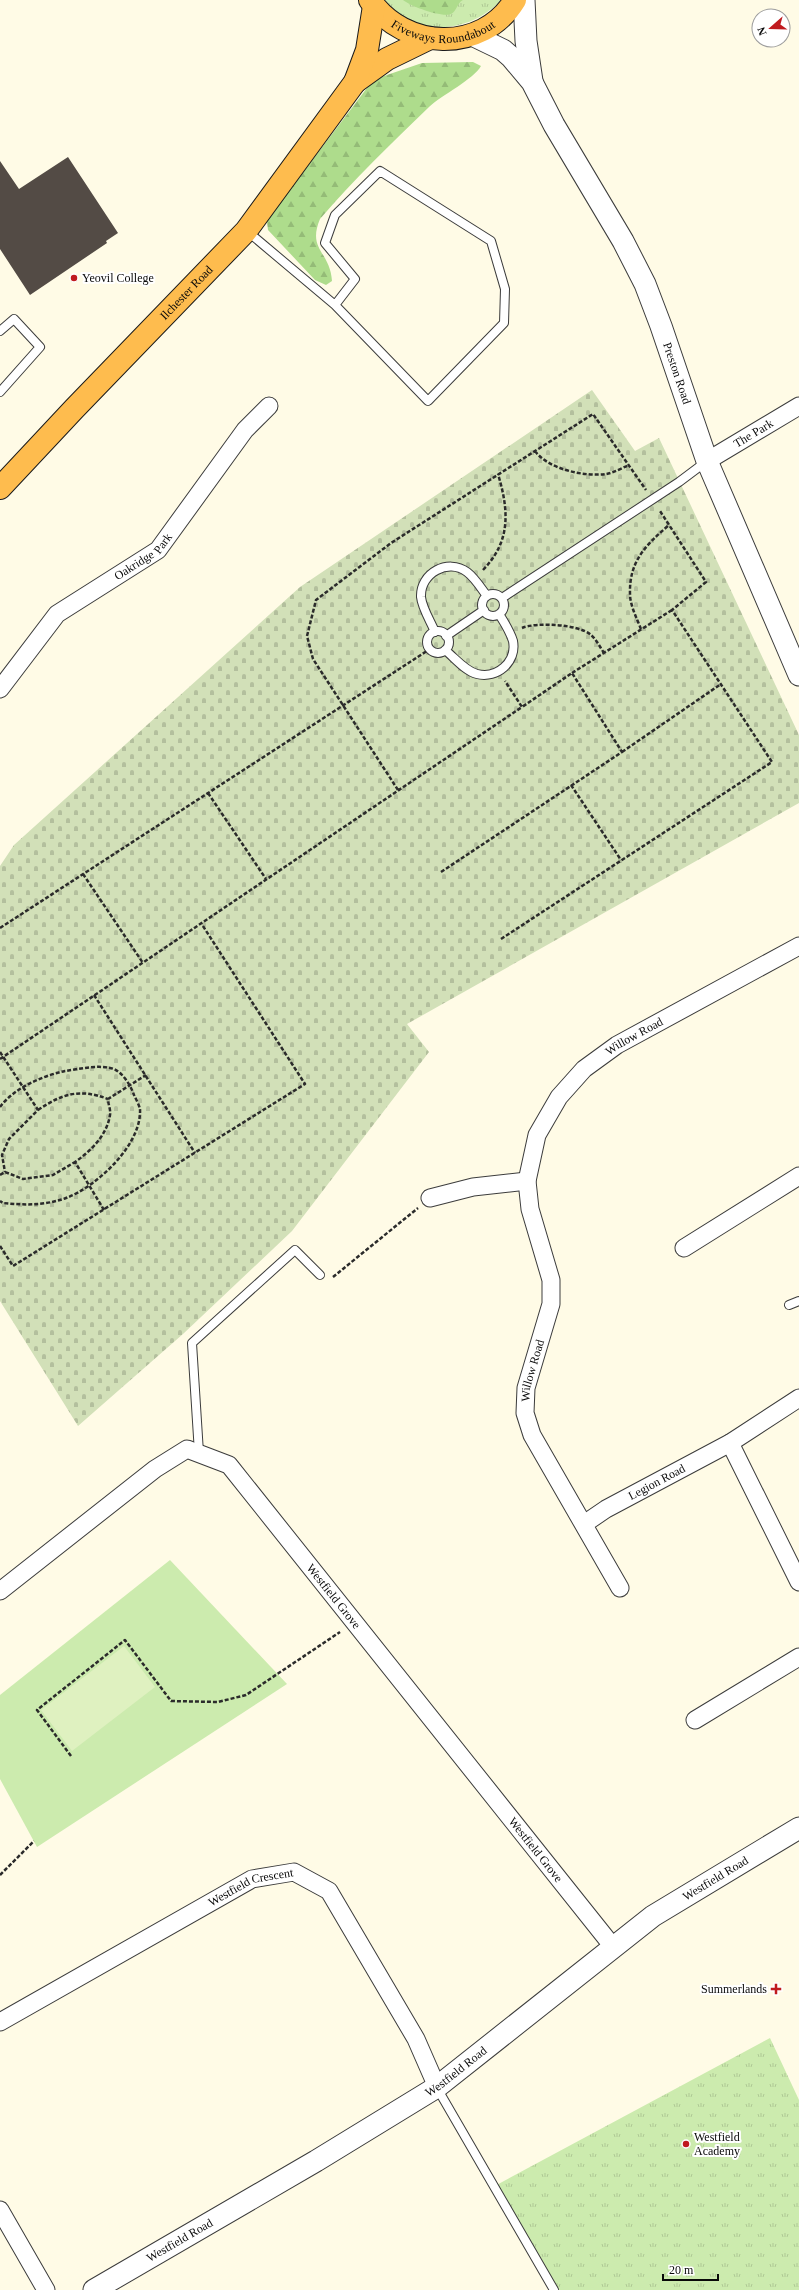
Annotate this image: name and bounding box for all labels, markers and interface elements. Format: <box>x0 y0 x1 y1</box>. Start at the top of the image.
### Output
north arrow <box>751 8 791 48</box>
street label: Fiveways Roundabout <box>389 13 497 27</box>
text: Fiveways Roundabout <box>389 17 498 46</box>
text: N <box>755 26 769 37</box>
street label: Ilchester Road <box>157 263 216 323</box>
place label: Yeovil College <box>82 271 154 285</box>
marker: Yeovil College <box>69 273 79 283</box>
street label: Preston Road <box>660 340 694 406</box>
street label: The Park <box>731 416 776 451</box>
street label: Oakridge Park <box>111 530 175 583</box>
street label: Willow Road <box>603 1014 665 1058</box>
street label: Willow Road <box>518 1338 547 1402</box>
street label: Legion Road <box>626 1461 687 1503</box>
street label: Westfield Grove <box>304 1561 364 1632</box>
street label: Westfield Grove <box>506 1815 566 1885</box>
street label: Westfield Road <box>680 1853 751 1903</box>
street label: Westfield Crescent <box>206 1865 295 1909</box>
place label: Summerlands <box>701 1982 767 1996</box>
marker: Summerlands <box>770 1983 782 1995</box>
street label: Westfield Road <box>423 2043 490 2100</box>
place label: Westfield Academy <box>694 2130 740 2158</box>
marker: Westfield Academy <box>681 2139 691 2149</box>
street label: Westfield Road <box>144 2216 215 2265</box>
scale bar <box>663 2256 718 2282</box>
text: 20 m <box>669 2263 694 2277</box>

